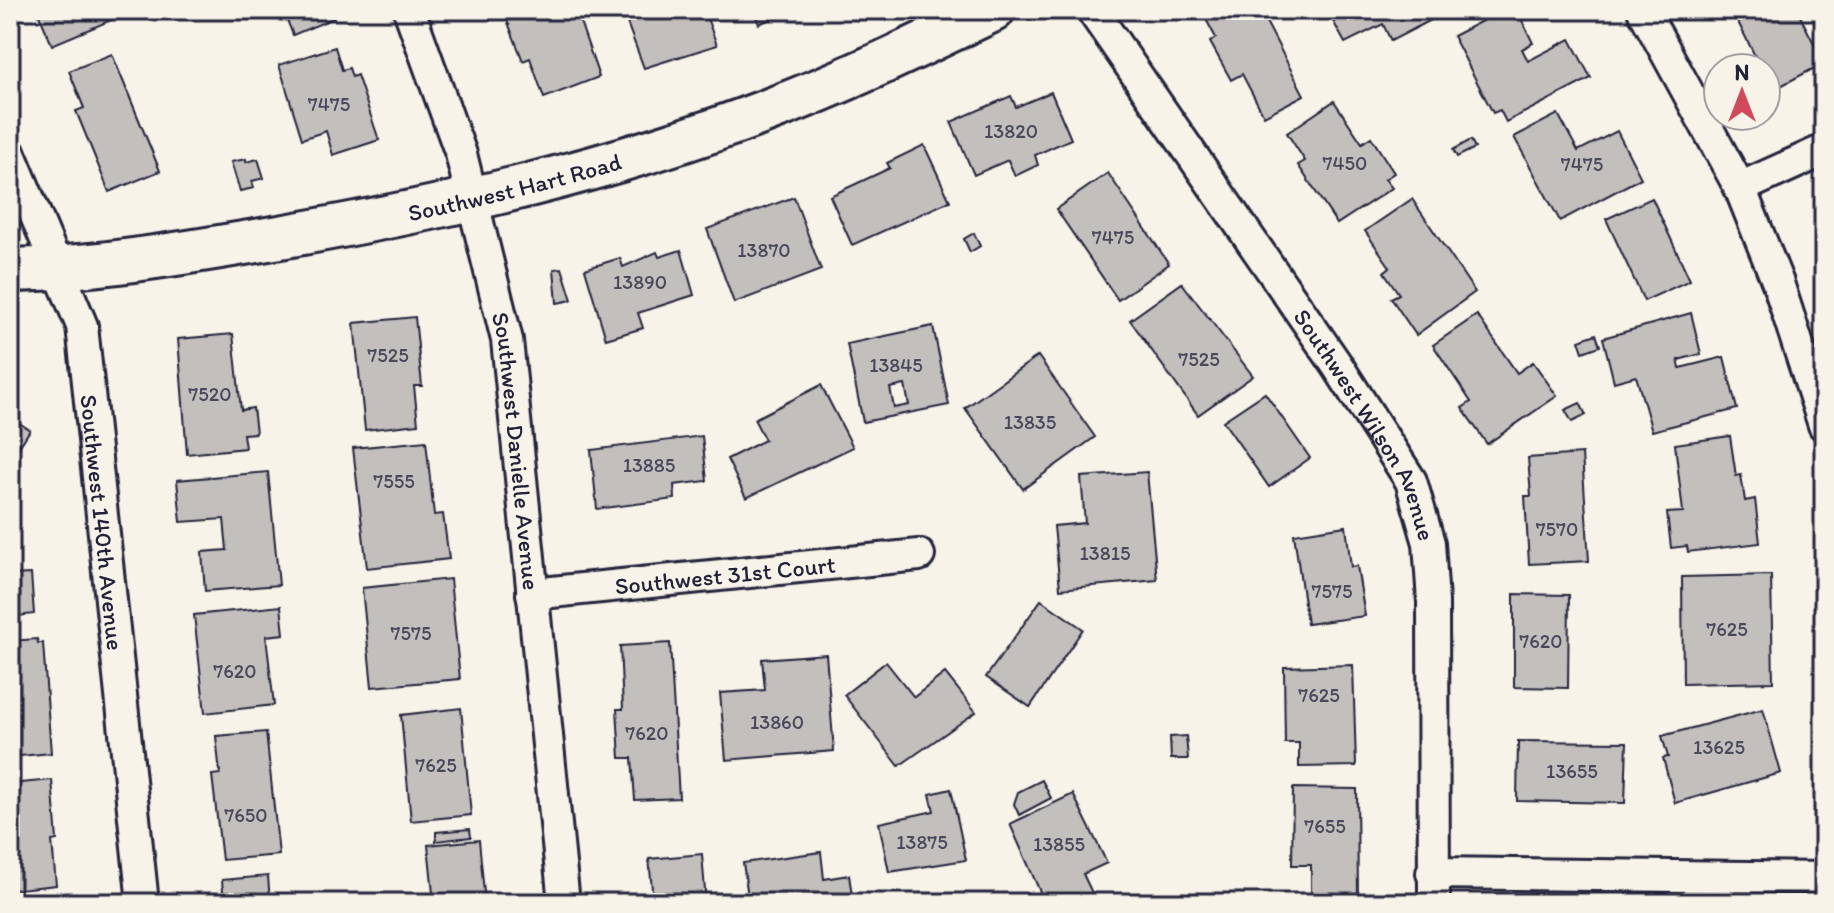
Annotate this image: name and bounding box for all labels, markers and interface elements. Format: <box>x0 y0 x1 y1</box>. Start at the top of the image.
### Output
north arrow <box>1702 52 1782 132</box>
text: N <box>1735 59 1749 86</box>
house number: 7475 <box>308 92 350 116</box>
house number: 13820 <box>984 119 1038 143</box>
street label: Southwest Hart Road <box>405 146 625 227</box>
house number: 7450 <box>1323 151 1367 175</box>
house number: 7475 <box>1561 152 1603 176</box>
house number: 7475 <box>1092 225 1134 249</box>
house number: 13870 <box>737 238 791 262</box>
house number: 13890 <box>613 270 667 294</box>
street label: Southwest Wilson Avenue <box>1288 303 1442 544</box>
street label: Southwest Danielle Avenue <box>486 309 547 591</box>
house number: 7525 <box>367 343 409 367</box>
house number: 7525 <box>1178 347 1220 371</box>
house number: 13845 <box>869 353 923 377</box>
house number: 7520 <box>188 382 232 406</box>
street label: Southwest 140th Avenue <box>75 393 131 652</box>
house number: 13835 <box>1004 410 1056 434</box>
house number: 13885 <box>623 453 675 477</box>
house number: 7555 <box>373 469 415 493</box>
house number: 7570 <box>1536 517 1578 541</box>
house number: 13815 <box>1080 541 1130 565</box>
street label: Southwest 31st Court <box>613 549 837 600</box>
house number: 7575 <box>1312 579 1352 603</box>
house number: 7625 <box>1706 617 1748 641</box>
house number: 7575 <box>391 621 431 645</box>
house number: 7620 <box>1519 629 1563 653</box>
house number: 7620 <box>213 659 257 683</box>
house number: 7625 <box>1298 683 1340 707</box>
house number: 13860 <box>750 710 804 734</box>
house number: 7620 <box>625 721 669 745</box>
house number: 13625 <box>1693 735 1745 759</box>
house number: 7625 <box>415 753 457 777</box>
house number: 13655 <box>1546 759 1598 783</box>
house number: 7650 <box>224 803 268 827</box>
house number: 7655 <box>1304 814 1346 838</box>
house number: 13875 <box>896 830 948 854</box>
house number: 13855 <box>1033 832 1085 856</box>

